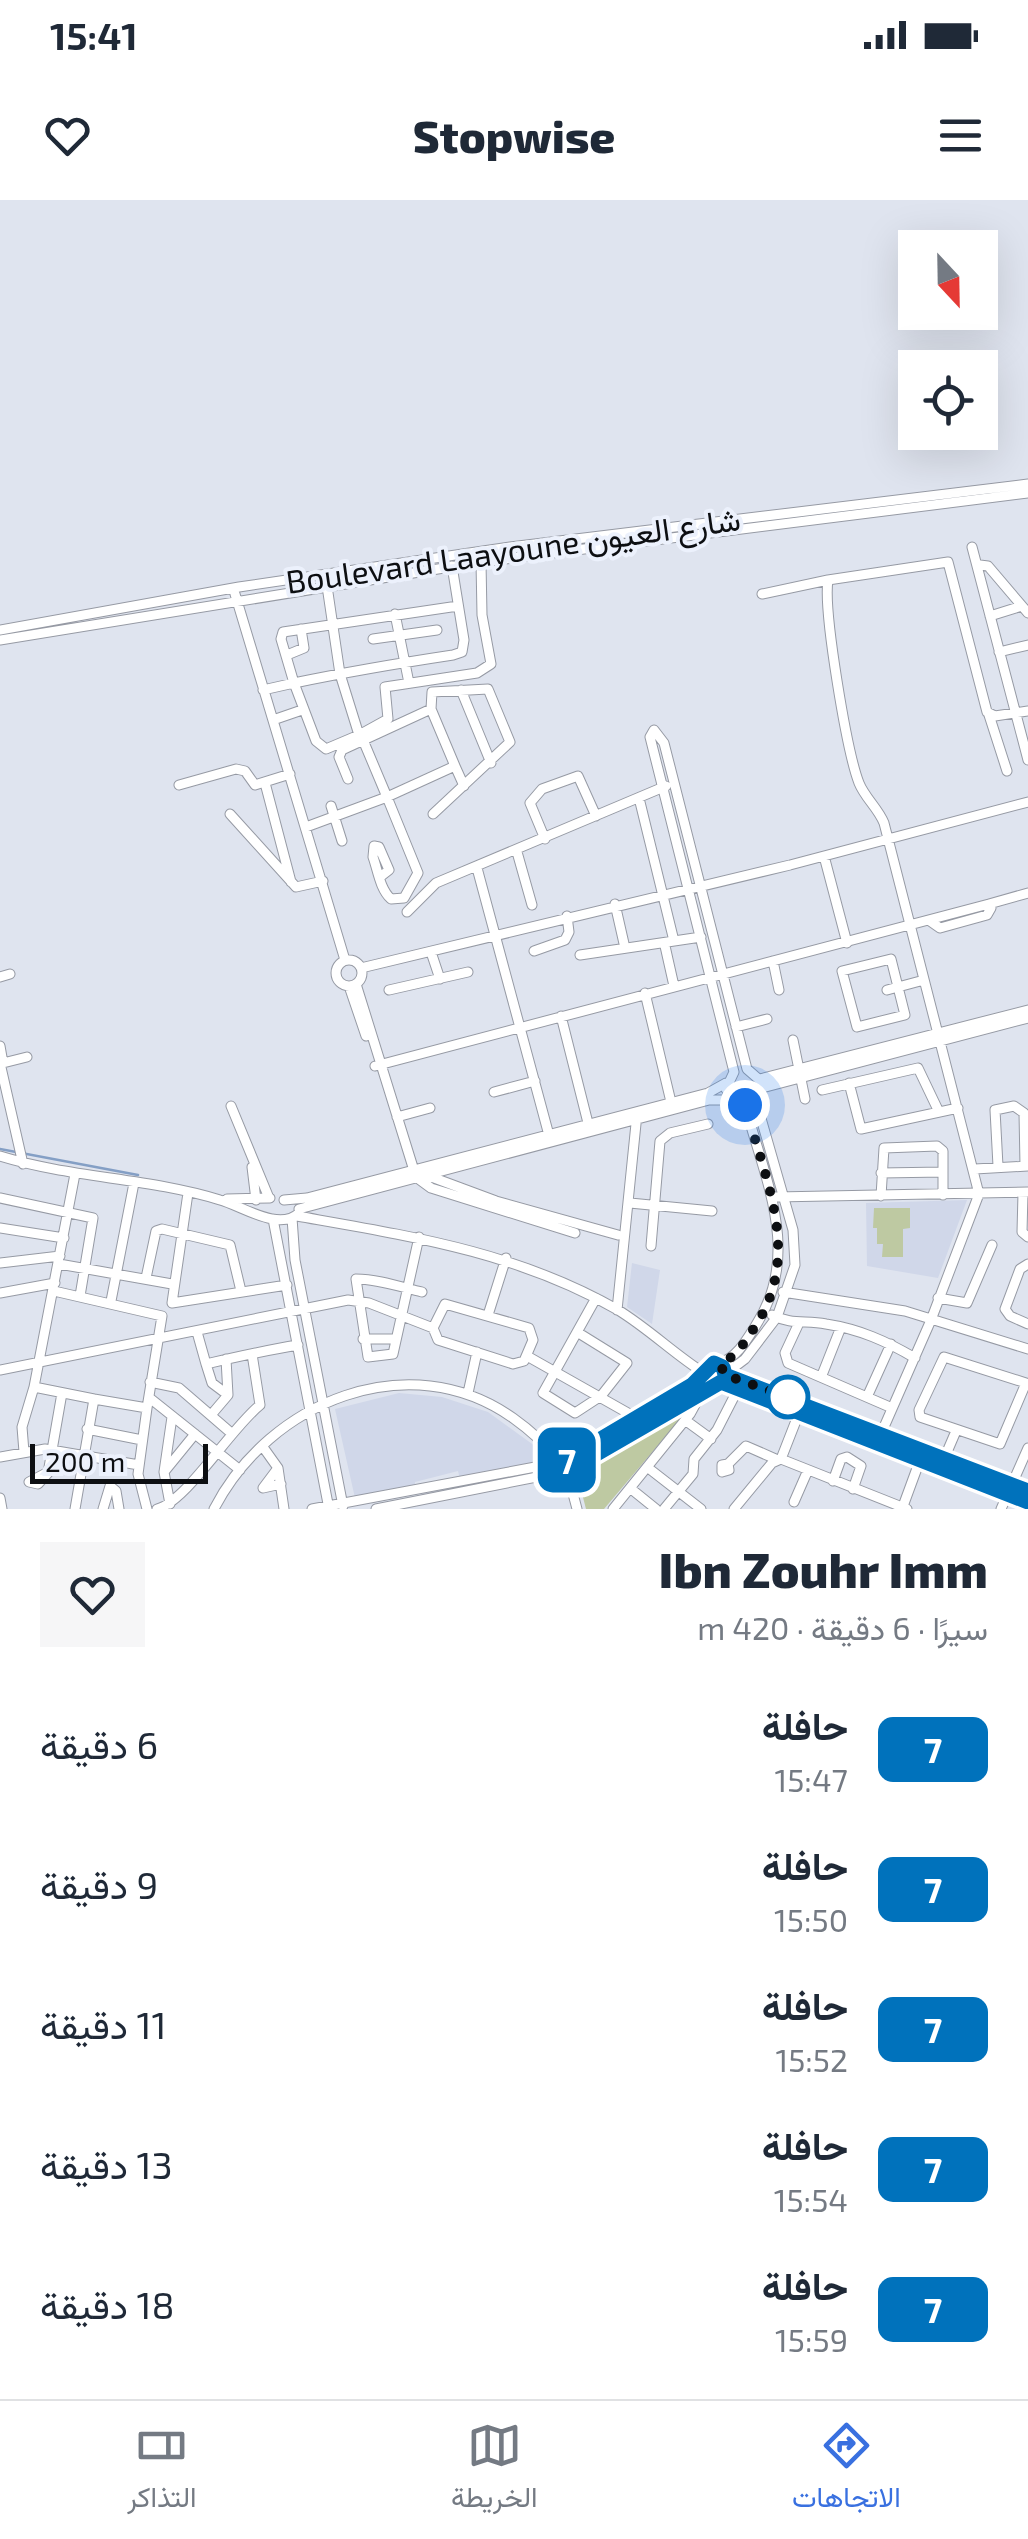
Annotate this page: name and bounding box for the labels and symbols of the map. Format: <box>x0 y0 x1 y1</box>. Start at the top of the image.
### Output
north arrow <box>898 230 998 330</box>
street label: Boulevard Laayoune شارع العيون <box>283 498 743 605</box>
your location <box>720 1080 770 1130</box>
unlabelled marker <box>767 1376 809 1418</box>
line badge: 7 <box>534 1428 600 1492</box>
scale bar <box>30 1439 208 1484</box>

